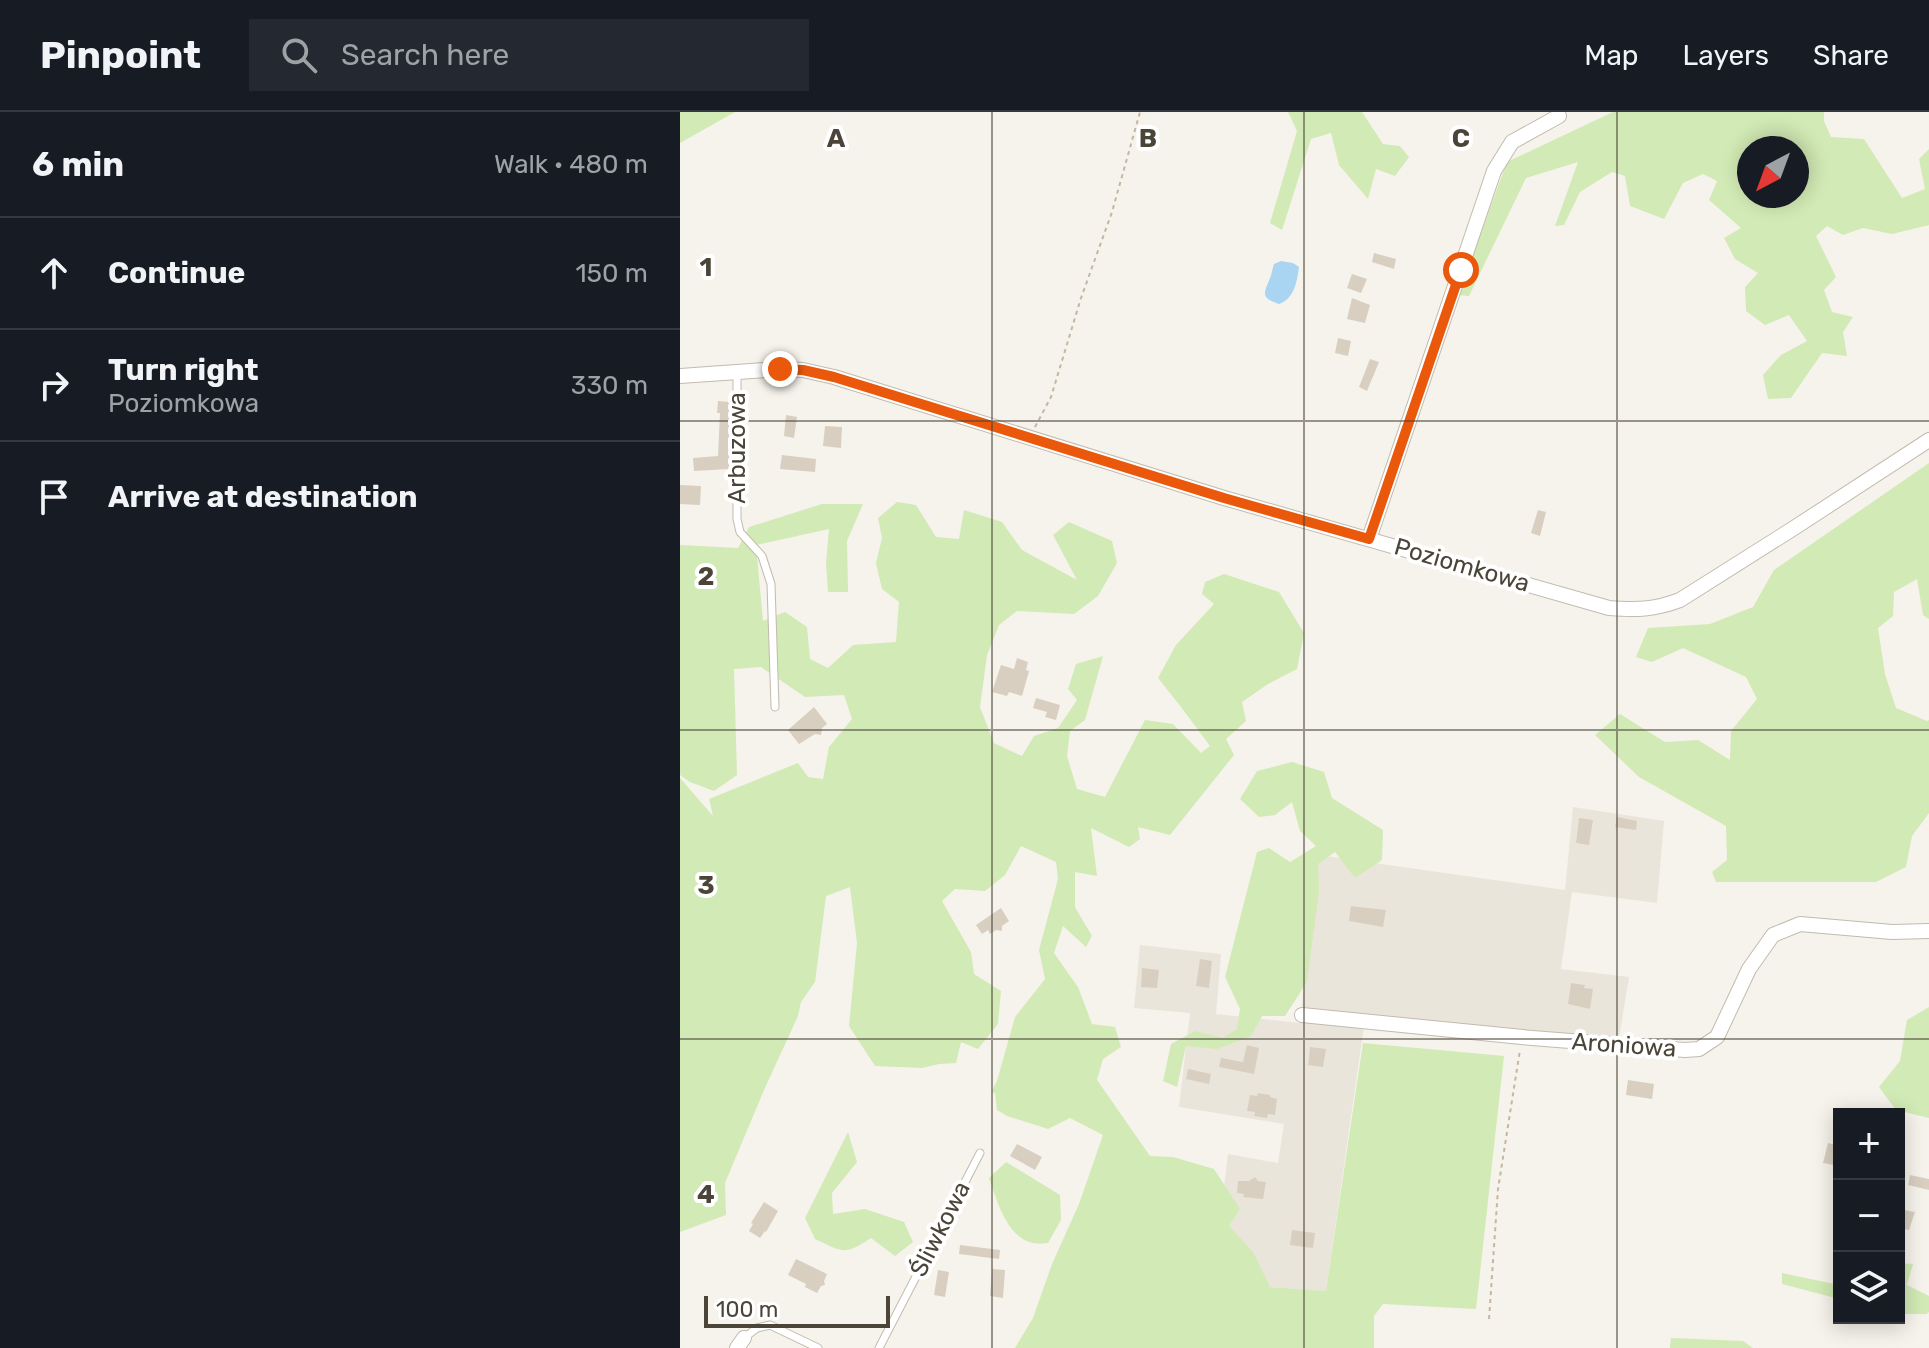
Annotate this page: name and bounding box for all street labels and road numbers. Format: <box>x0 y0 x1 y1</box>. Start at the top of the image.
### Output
street label: Arbuzowa <box>723 392 751 504</box>
street label: Poziomkowa <box>1391 532 1533 598</box>
street label: Aroniowa <box>1571 1027 1677 1063</box>
street label: Śliwkowa <box>904 1177 976 1281</box>

